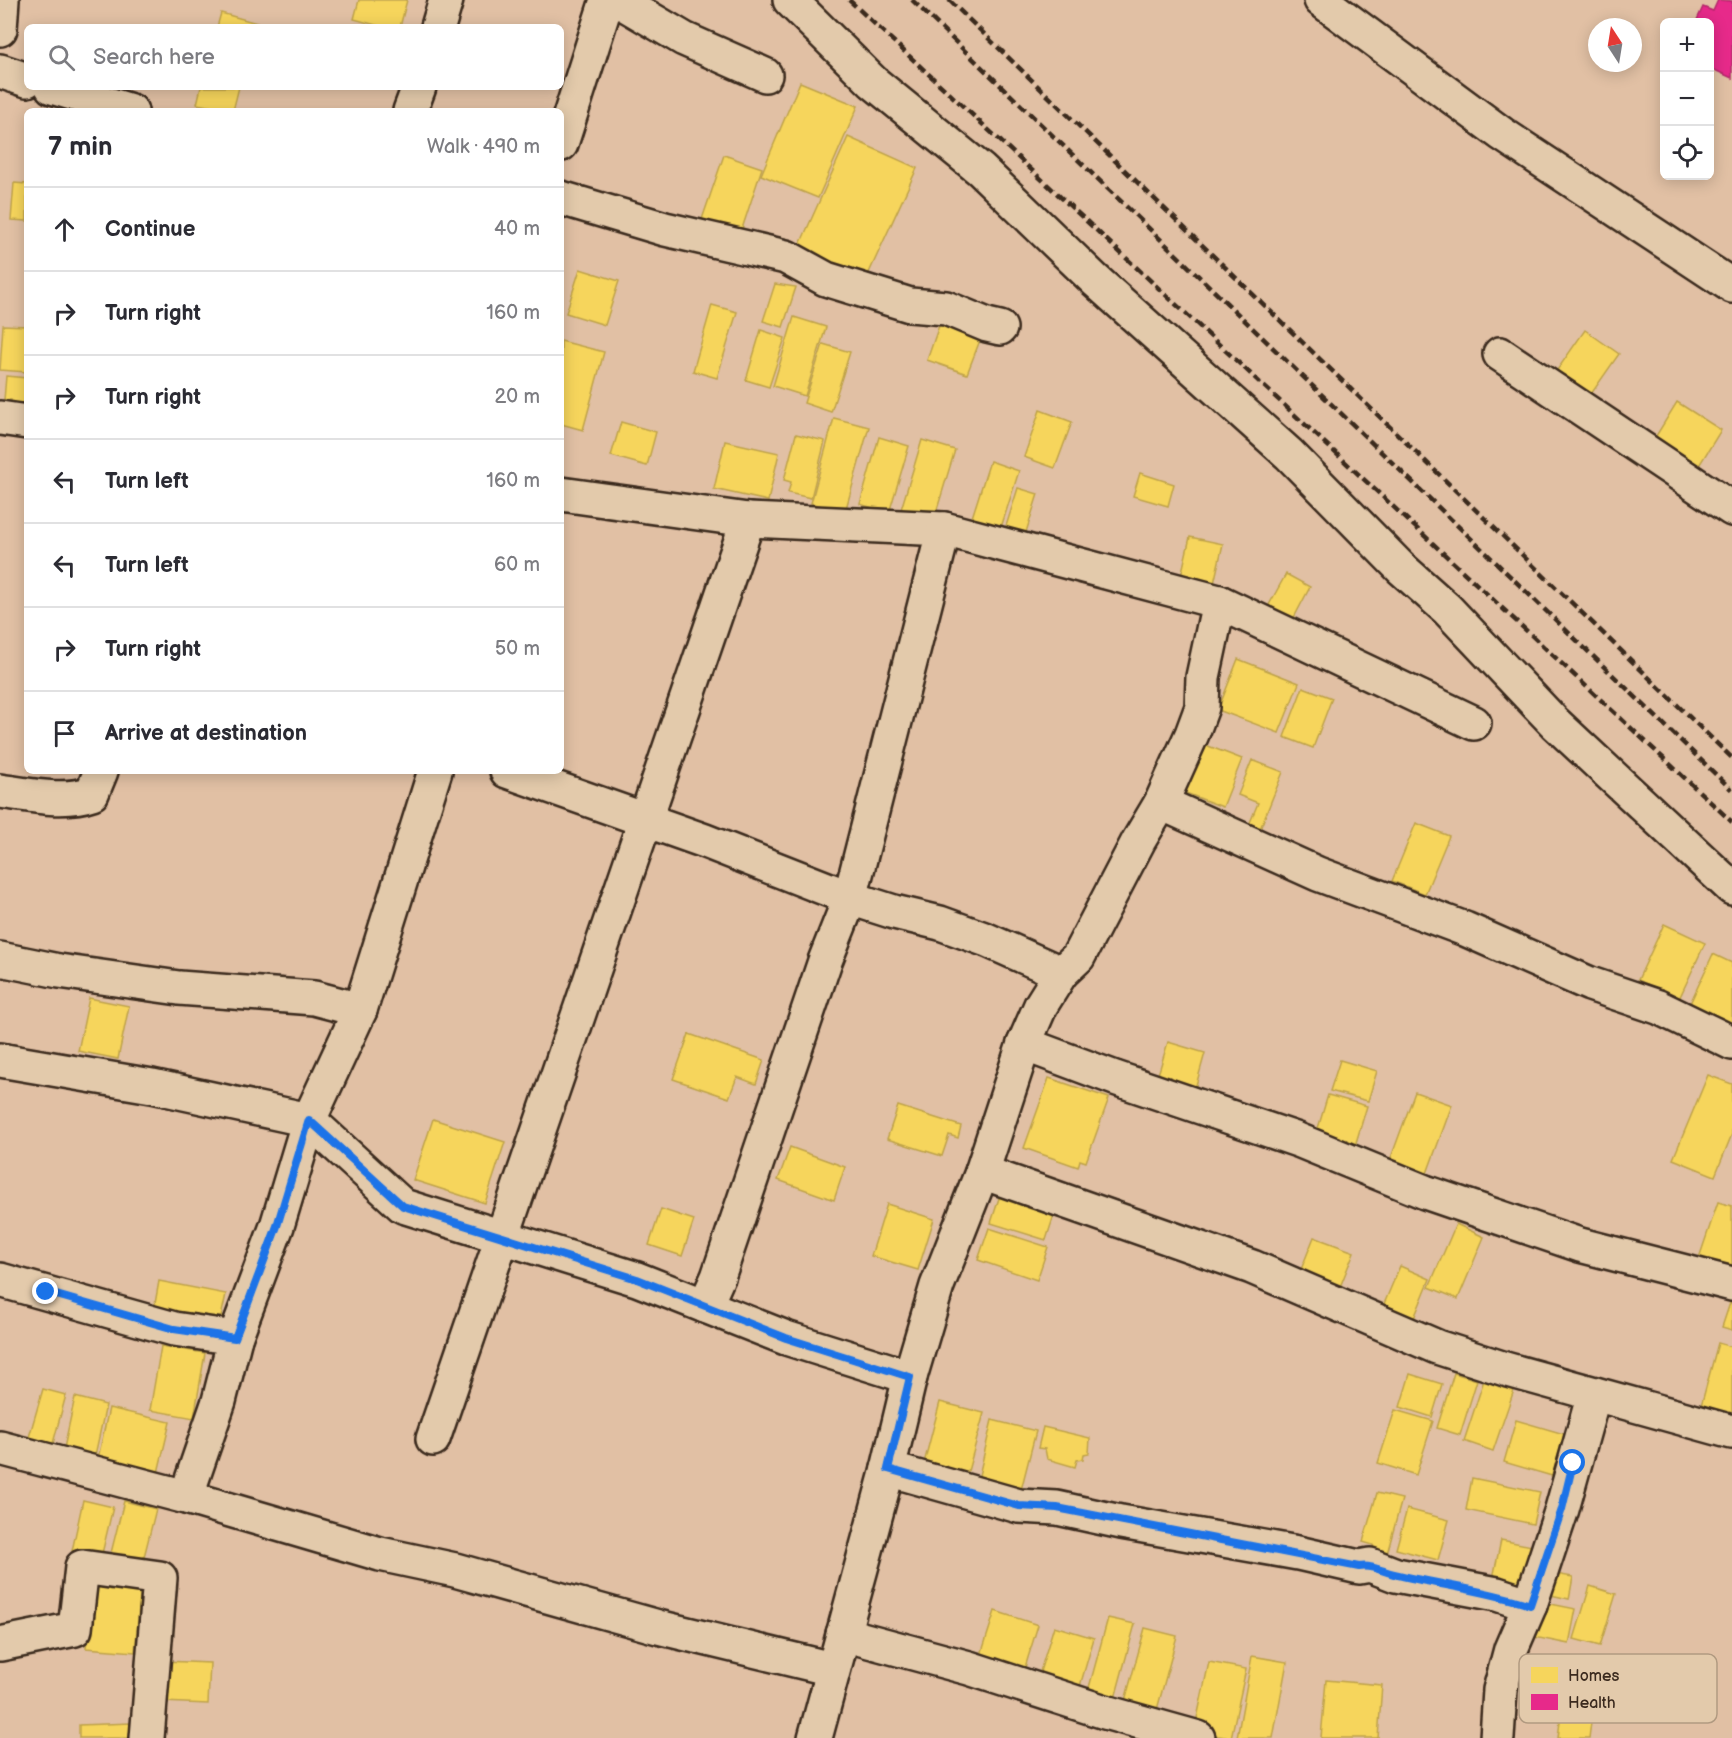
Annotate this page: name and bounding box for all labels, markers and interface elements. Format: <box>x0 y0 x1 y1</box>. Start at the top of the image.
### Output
north arrow <box>1588 18 1642 72</box>
map controls <box>1660 18 1714 180</box>
button: + <box>1660 18 1714 72</box>
search box <box>24 24 564 90</box>
icon: search <box>45 41 78 74</box>
text: Search here <box>93 44 215 71</box>
button: − <box>1660 72 1714 126</box>
button: locate <box>1660 126 1714 180</box>
text: 7 min <box>48 132 112 163</box>
text: Walk · 490 m <box>427 135 540 159</box>
icon: ahead <box>48 213 81 246</box>
text: Continue <box>105 216 195 243</box>
text: 40 m <box>494 217 540 241</box>
icon: right <box>48 297 81 330</box>
text: Turn right <box>105 300 201 327</box>
text: 160 m <box>486 301 540 325</box>
icon: right <box>48 381 81 414</box>
text: Turn right <box>105 384 201 411</box>
text: 20 m <box>495 385 540 409</box>
icon: left <box>48 465 81 498</box>
text: Turn left <box>105 468 189 495</box>
text: 160 m <box>486 469 540 493</box>
icon: left <box>48 549 81 582</box>
text: Turn left <box>105 552 189 579</box>
text: 60 m <box>494 553 540 577</box>
icon: right <box>48 633 81 666</box>
text: Turn right <box>105 636 201 663</box>
text: 50 m <box>495 637 540 661</box>
icon: arrive <box>48 717 81 750</box>
text: Arrive at destination <box>105 720 307 747</box>
route end <box>32 1278 58 1304</box>
route start <box>1559 1449 1585 1475</box>
legend <box>1519 1654 1717 1723</box>
text: Homes <box>1568 1667 1620 1686</box>
text: Health <box>1568 1694 1616 1713</box>

